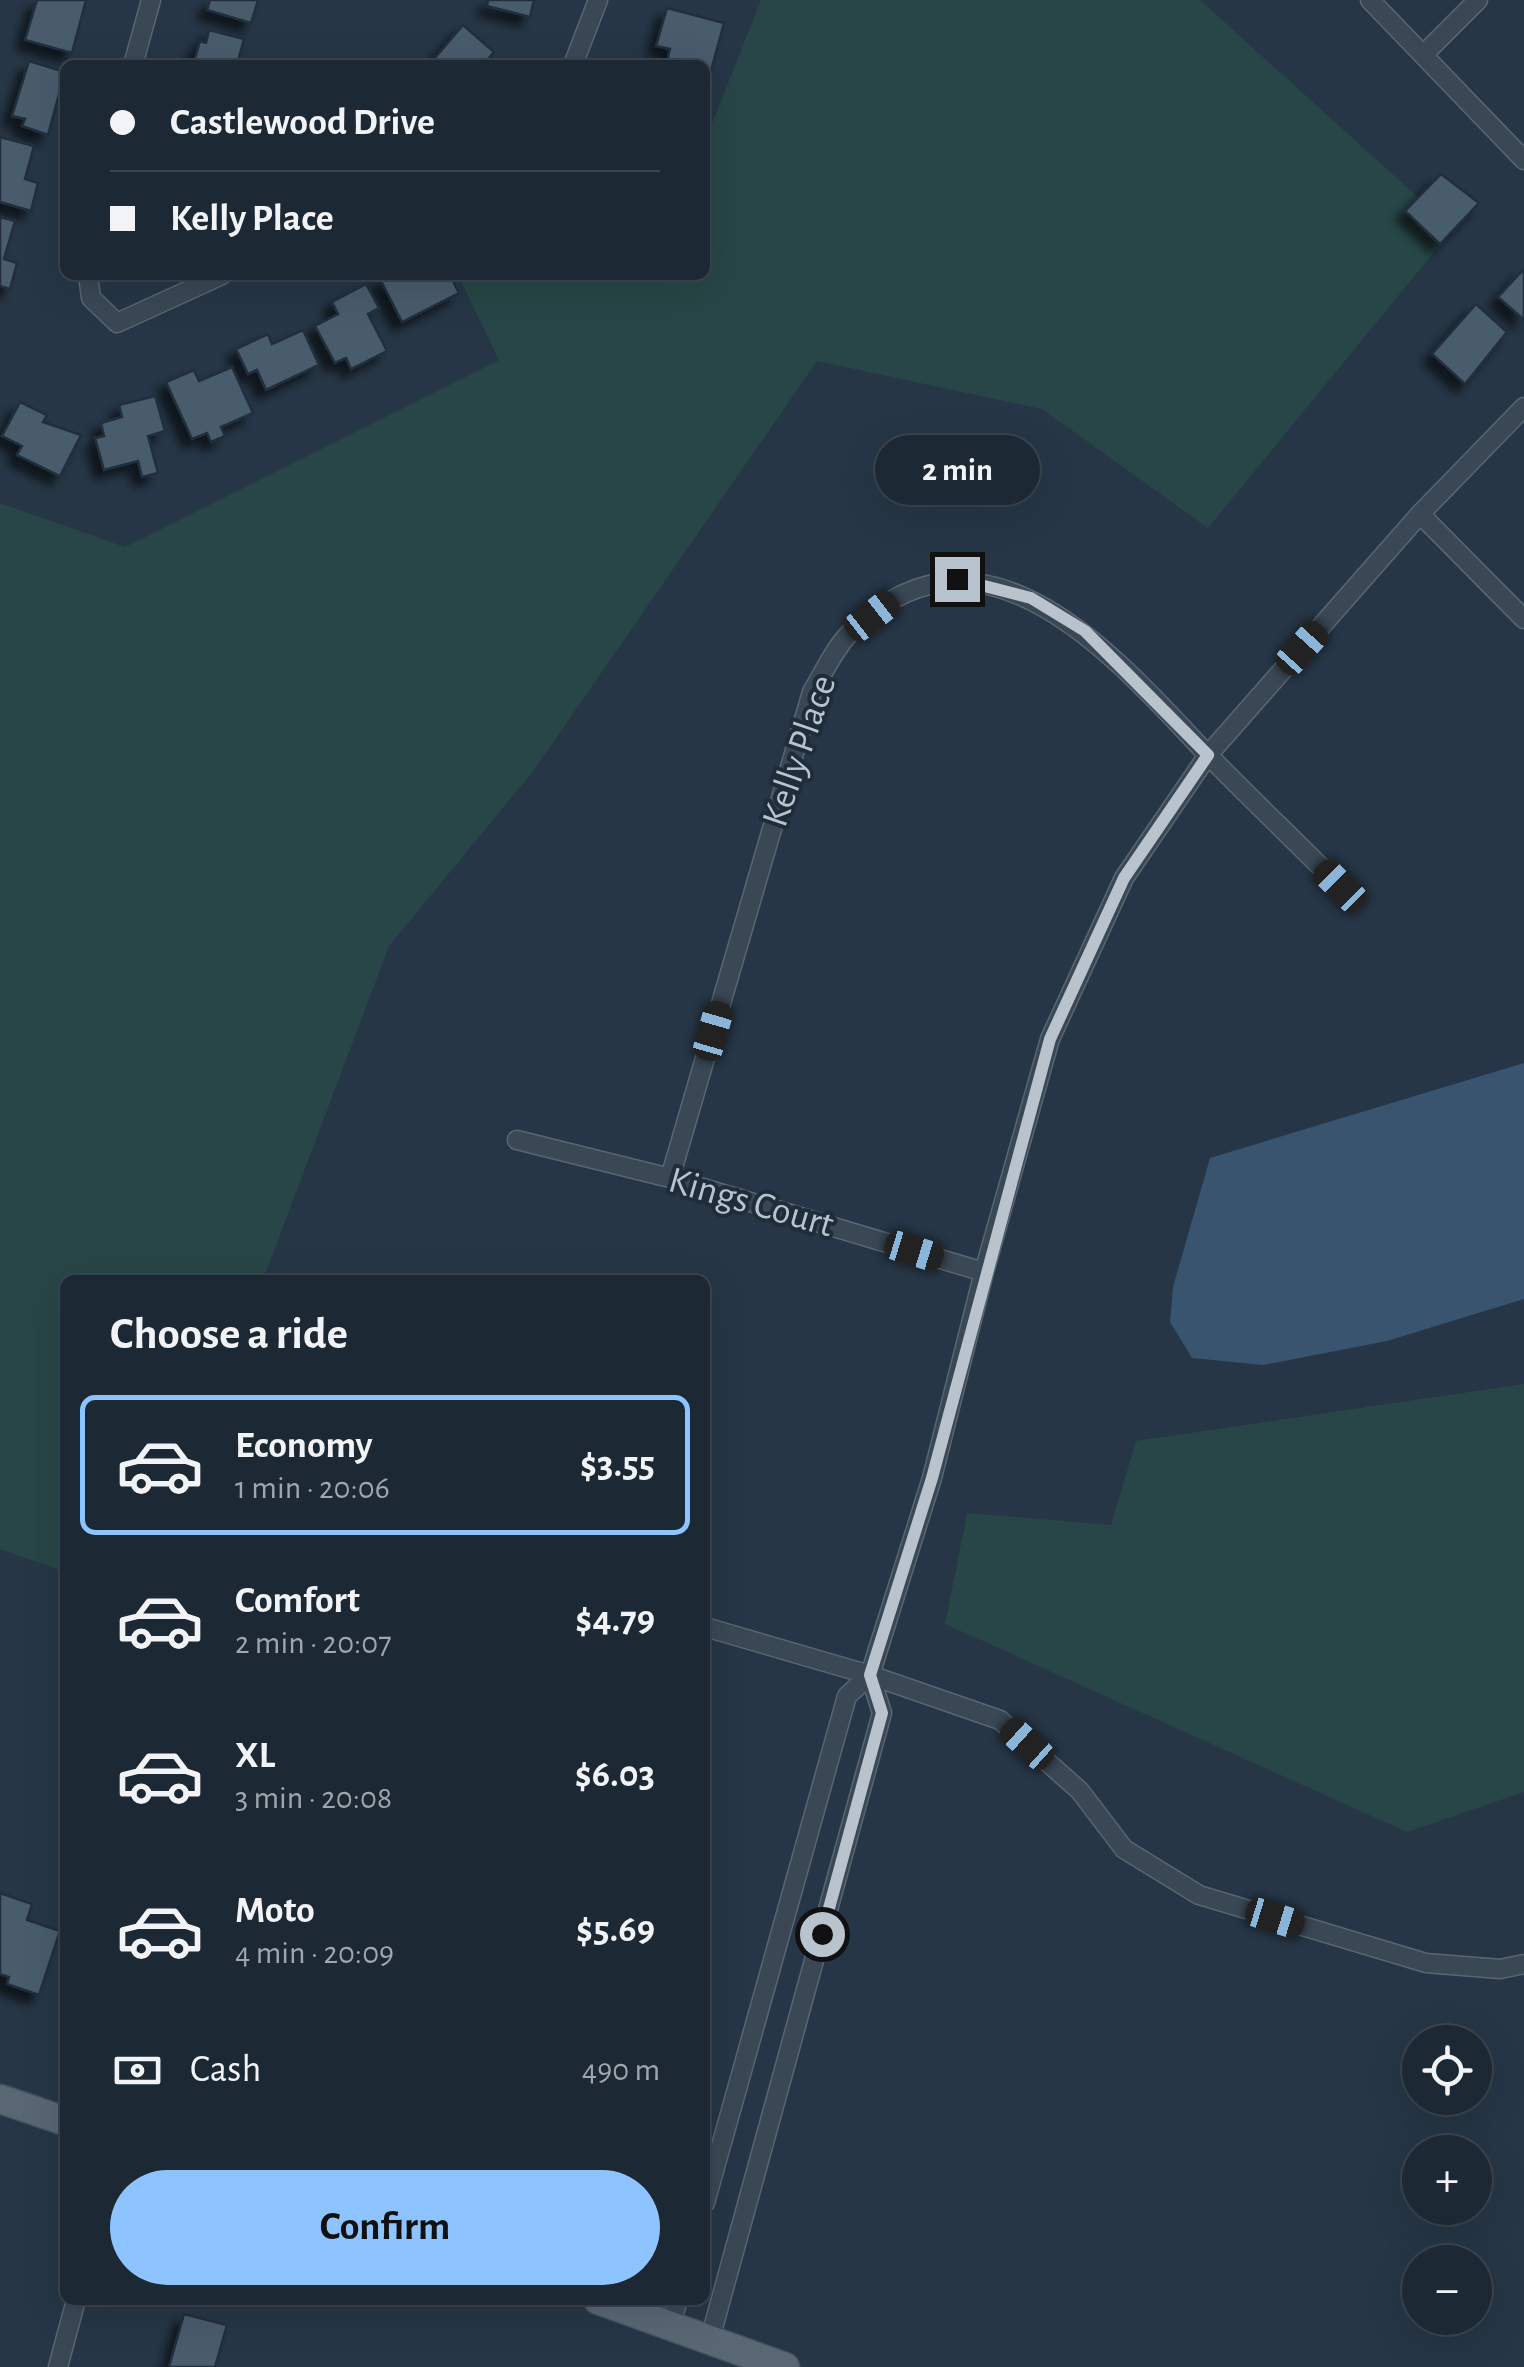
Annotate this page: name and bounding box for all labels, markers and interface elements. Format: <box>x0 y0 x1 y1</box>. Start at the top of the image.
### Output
text: Castlewood Drive <box>170 104 435 142</box>
text: Kelly Place <box>170 200 334 238</box>
callout: 2 min <box>874 434 1040 504</box>
text: 2 min <box>922 454 993 486</box>
route end <box>935 557 980 602</box>
car <box>839 586 905 646</box>
car <box>1271 616 1333 680</box>
street label: Kelly Place <box>756 670 844 832</box>
car <box>1308 854 1372 918</box>
car <box>690 998 736 1064</box>
street label: Kings Court <box>664 1161 838 1245</box>
car <box>881 1228 947 1274</box>
text: Choose a ride <box>110 1312 348 1357</box>
icon: car <box>115 1420 205 1510</box>
text: Economy <box>235 1427 373 1465</box>
text: $3.55 <box>580 1446 655 1484</box>
text: 1 min · 20:06 <box>235 1472 390 1504</box>
icon: car <box>115 1575 205 1665</box>
text: Comfort <box>235 1582 360 1620</box>
text: $4.79 <box>575 1601 655 1639</box>
text: 2 min · 20:07 <box>235 1627 392 1659</box>
car <box>995 1713 1059 1775</box>
icon: car <box>115 1730 205 1820</box>
text: XL <box>235 1737 275 1775</box>
text: $6.03 <box>575 1756 655 1794</box>
text: 3 min · 20:08 <box>235 1782 392 1814</box>
icon: car <box>115 1885 205 1975</box>
text: Moto <box>235 1892 315 1930</box>
car <box>1242 1895 1308 1941</box>
text: $5.69 <box>576 1911 655 1949</box>
route start <box>800 1912 845 1957</box>
text: 4 min · 20:09 <box>235 1937 394 1969</box>
map controls <box>1402 2025 1492 2335</box>
button: locate <box>1402 2025 1492 2115</box>
icon: cash <box>110 2043 165 2098</box>
text: Cash <box>190 2051 261 2089</box>
text: 490 m <box>582 2054 660 2086</box>
button: + <box>1402 2135 1492 2225</box>
button: Confirm <box>110 2170 660 2285</box>
button: − <box>1402 2245 1492 2335</box>

